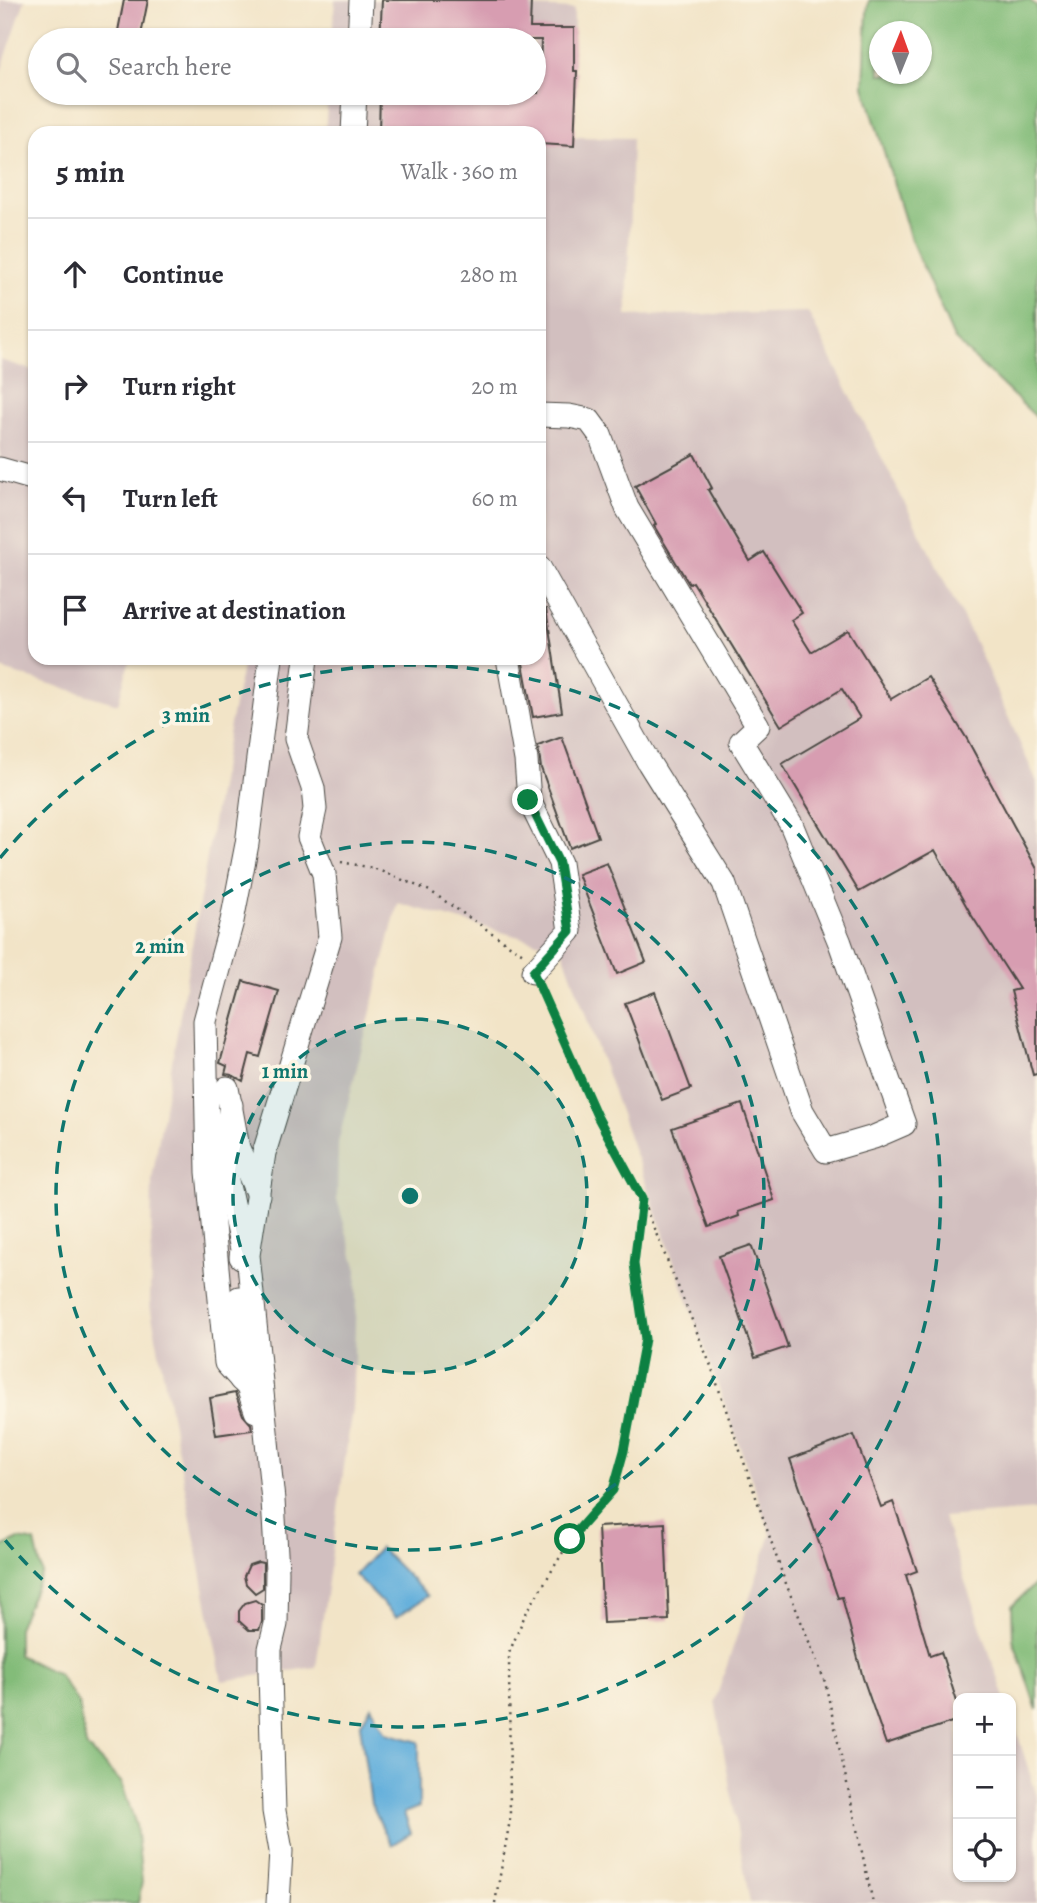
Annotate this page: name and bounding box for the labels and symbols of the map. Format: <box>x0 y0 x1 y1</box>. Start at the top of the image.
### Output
north arrow <box>869 21 932 84</box>
text: 3 min <box>162 701 210 729</box>
route end <box>512 784 543 815</box>
text: 2 min <box>135 932 185 960</box>
text: 1 min <box>262 1057 309 1085</box>
centre of rings <box>398 1184 422 1208</box>
route start <box>554 1523 585 1554</box>

